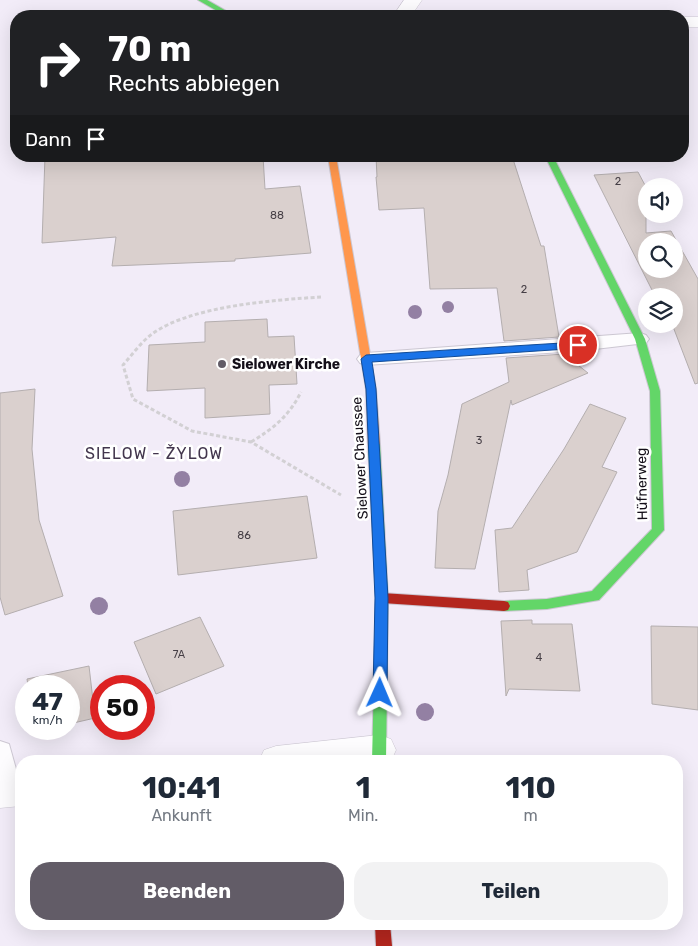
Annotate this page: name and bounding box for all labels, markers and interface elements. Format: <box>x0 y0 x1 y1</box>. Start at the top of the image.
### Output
text: 70 m <box>108 28 191 70</box>
icon: right <box>25 30 90 95</box>
text: Rechts abbiegen <box>108 70 280 97</box>
icon: arrive <box>82 125 110 153</box>
text: Dann <box>25 128 72 151</box>
house number: 2 <box>615 175 621 188</box>
map controls <box>638 178 683 333</box>
button: sound <box>638 178 683 223</box>
house number: 88 <box>270 209 284 222</box>
button: search <box>638 233 683 278</box>
house number: 2 <box>521 283 527 296</box>
button: layers <box>638 288 683 333</box>
pin <box>557 324 599 366</box>
icon: arrive <box>564 331 592 359</box>
place label: Sielower Kirche <box>232 356 340 373</box>
marker: Sielower Kirche <box>216 358 228 370</box>
street label: Sielower Chaussee <box>348 396 372 520</box>
house number: 3 <box>476 434 483 447</box>
district label: SIELOW - ŽYLOW <box>85 444 223 463</box>
street label: Hüfnerweg <box>633 448 651 520</box>
house number: 86 <box>237 529 251 542</box>
house number: 7A <box>173 648 186 661</box>
house number: 4 <box>536 651 543 664</box>
position arrow <box>353 666 405 718</box>
speed limit sign: 50 <box>90 675 155 740</box>
text: 47 <box>32 687 63 716</box>
text: km/h <box>33 713 62 727</box>
text: 10:41 <box>142 770 221 806</box>
text: 1 <box>356 770 371 806</box>
text: 110 <box>506 770 556 806</box>
text: Ankunft <box>151 806 212 825</box>
text: Min. <box>348 806 378 825</box>
text: m <box>524 806 538 825</box>
button: Beenden <box>30 862 344 920</box>
button: Teilen <box>354 862 668 920</box>

